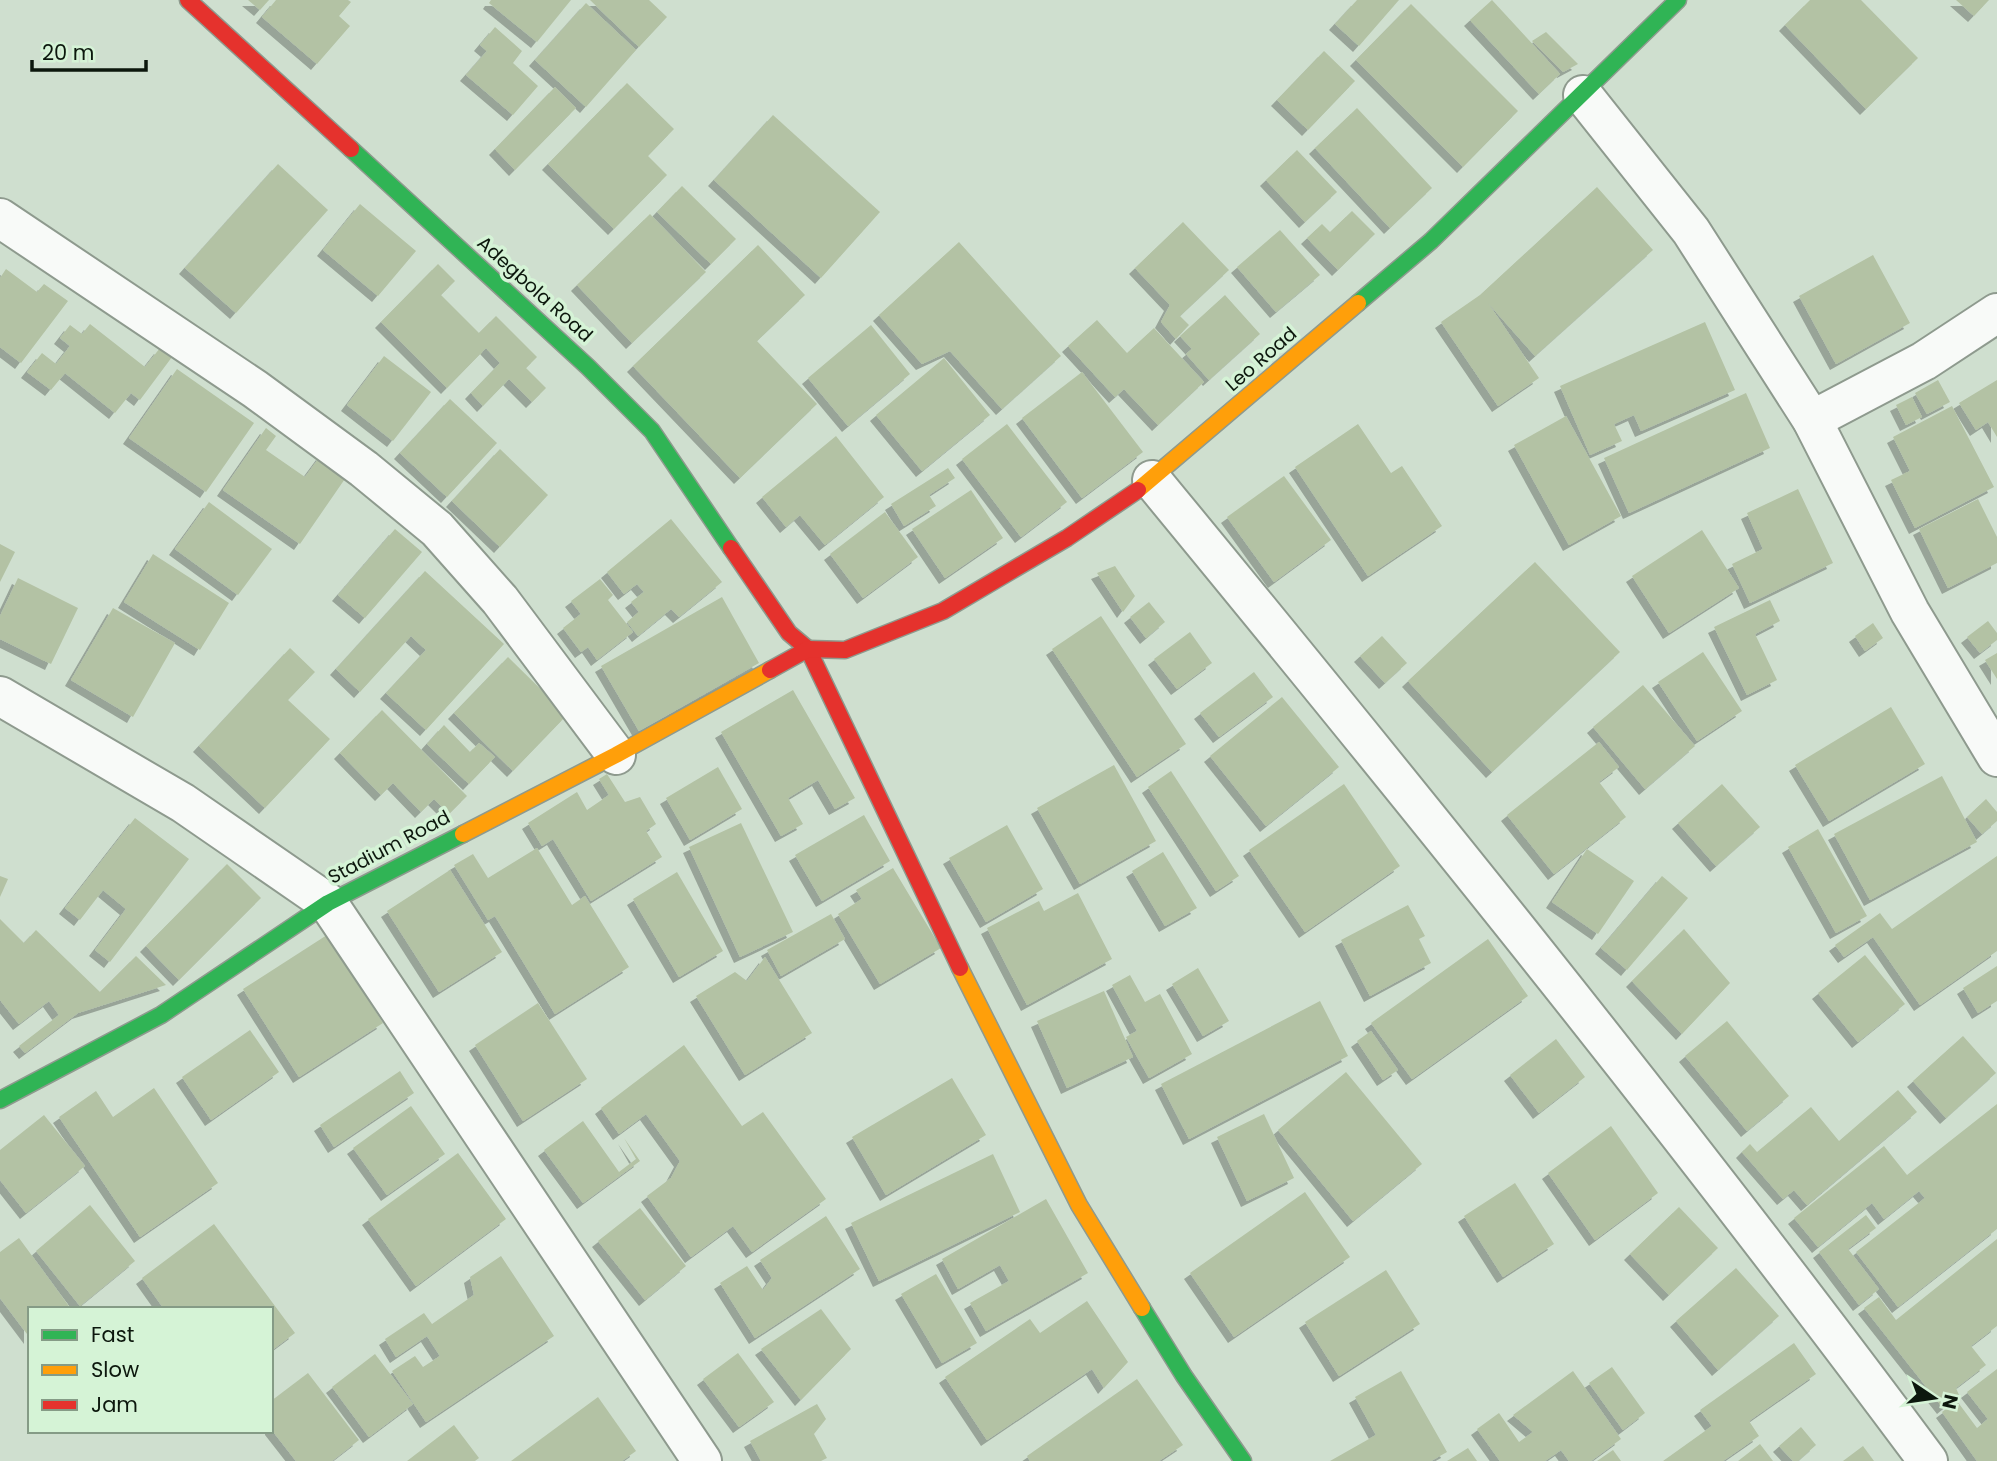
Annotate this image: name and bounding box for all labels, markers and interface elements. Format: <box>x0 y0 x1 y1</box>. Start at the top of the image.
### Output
scale bar <box>32 28 145 72</box>
text: 20 m <box>42 38 95 67</box>
street label: Adegbola Road <box>471 230 599 348</box>
street label: Leo Road <box>1219 320 1303 398</box>
street label: Stadium Road <box>323 803 455 891</box>
legend <box>28 1307 273 1433</box>
text: Fast <box>91 1320 134 1349</box>
text: Slow <box>91 1355 139 1384</box>
north arrow <box>1899 1363 1969 1433</box>
text: Jam <box>91 1390 138 1419</box>
text: N <box>1935 1392 1965 1412</box>

